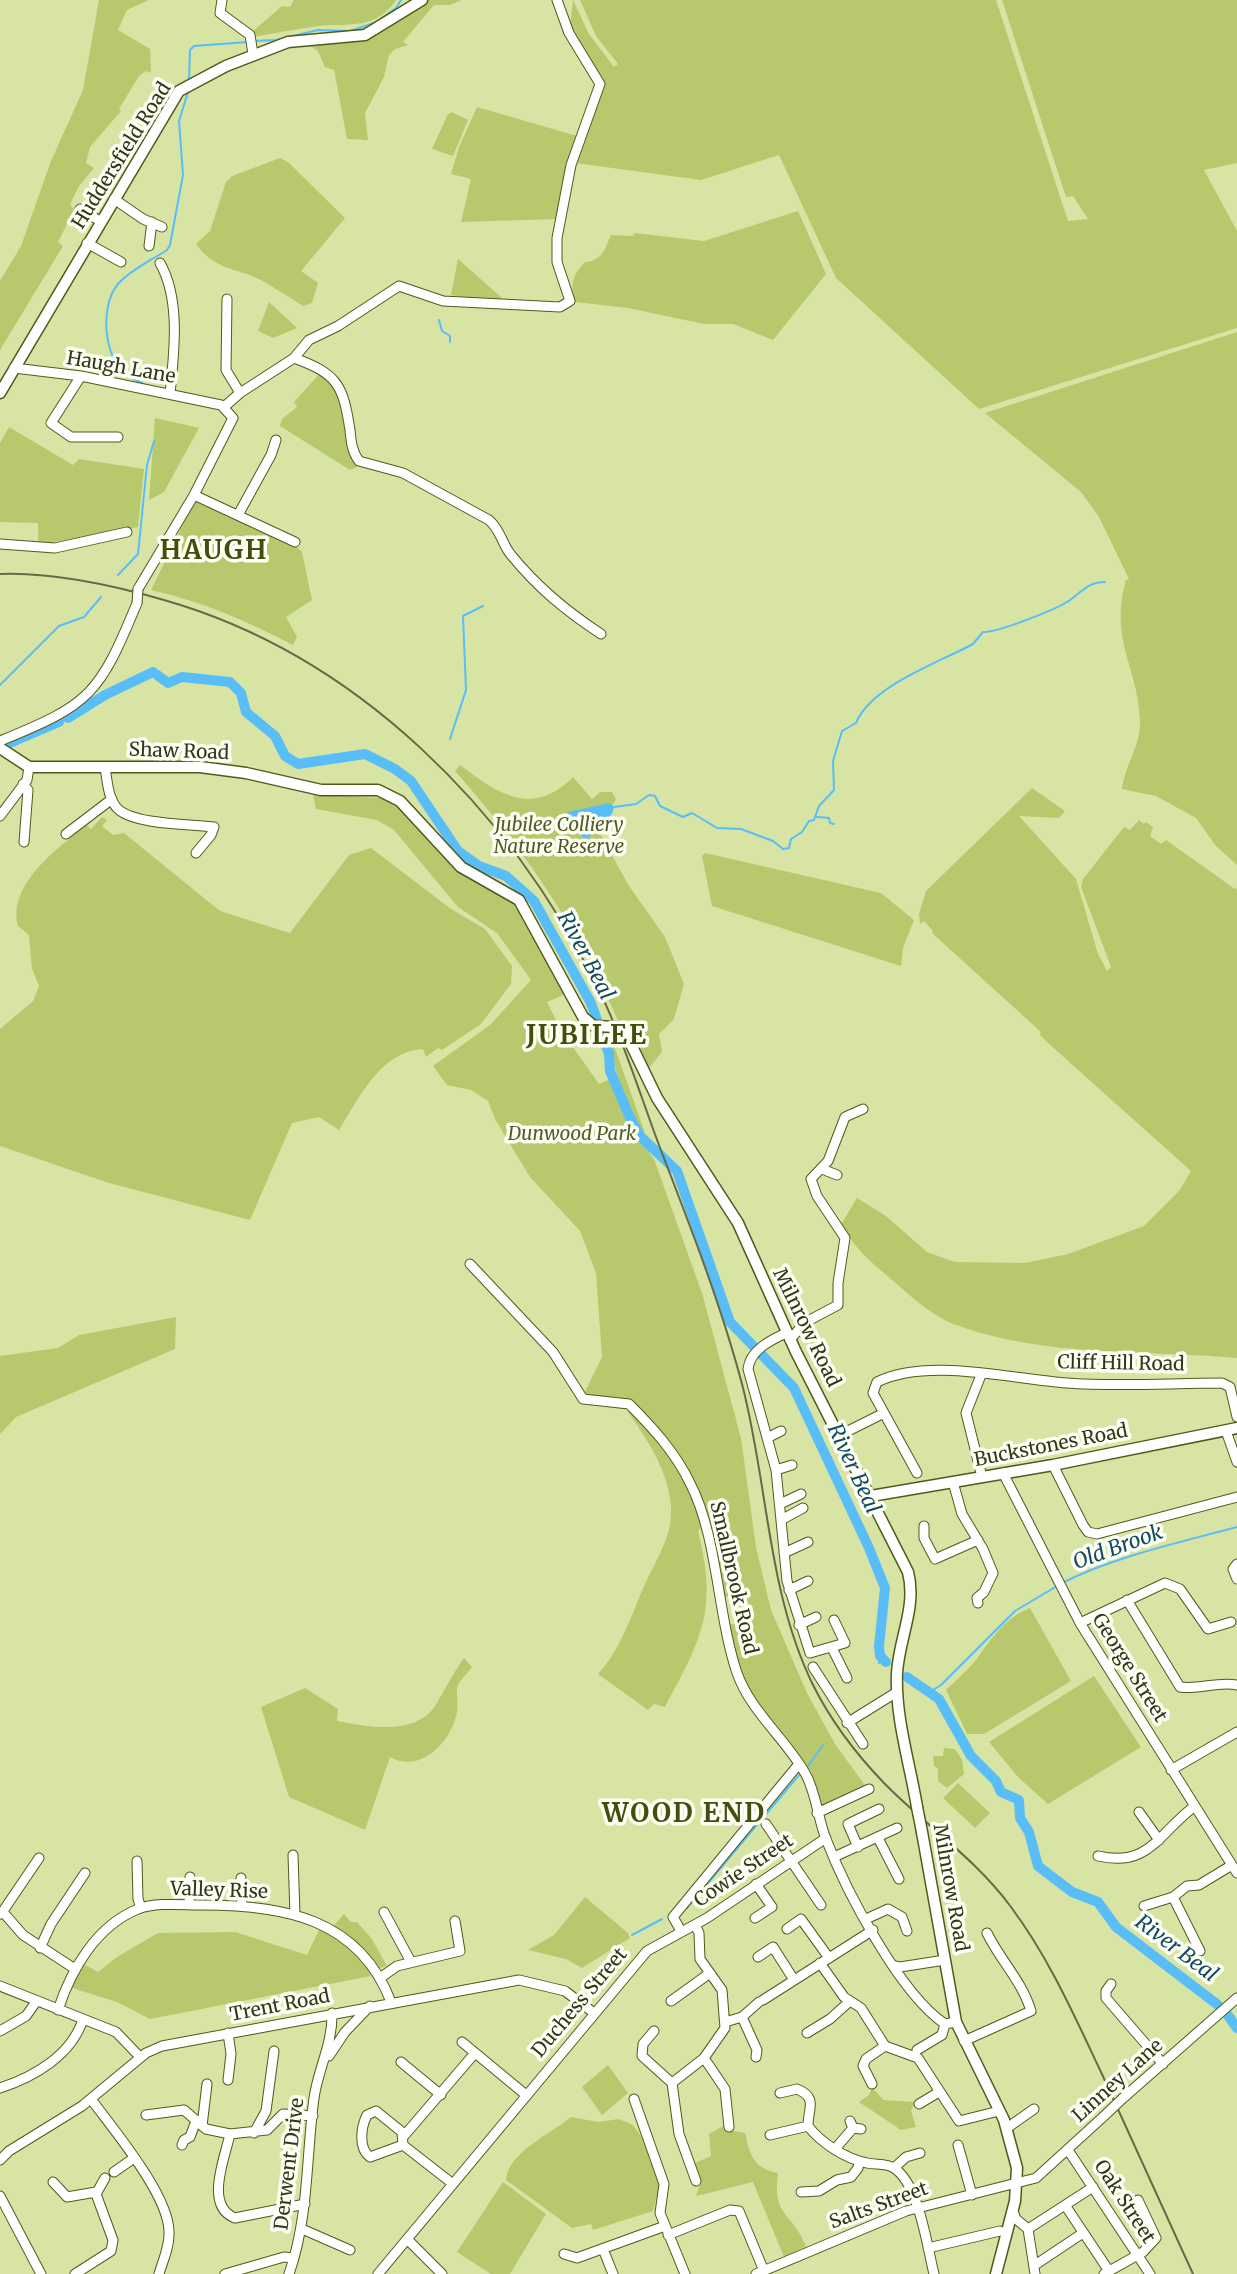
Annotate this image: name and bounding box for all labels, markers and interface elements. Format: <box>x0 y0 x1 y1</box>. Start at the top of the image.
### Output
street label: Huddersfield Road <box>68 78 176 234</box>
street label: Haugh Lane <box>65 347 177 389</box>
district label: HAUGH <box>160 536 268 568</box>
street label: Shaw Road <box>128 739 230 765</box>
park label: Jubilee Colliery Nature Reserve <box>494 815 624 859</box>
water label: River Beal <box>551 907 619 1005</box>
district label: JUBILEE <box>527 1021 647 1053</box>
park label: Dunwood Park <box>508 1124 636 1146</box>
street label: Milnrow Road <box>767 1265 845 1391</box>
street label: Cliff Hill Road <box>1057 1351 1185 1377</box>
water label: River Beal <box>821 1420 885 1518</box>
street label: Buckstones Road <box>972 1420 1130 1472</box>
street label: Smallbrook Road <box>704 1499 762 1657</box>
water label: Old Brook <box>1070 1520 1166 1576</box>
street label: George Street <box>1087 1609 1171 1727</box>
district label: WOOD END <box>603 1799 765 1831</box>
street label: Milnrow Road <box>928 1822 972 1954</box>
street label: Cowie Street <box>690 1830 798 1912</box>
street label: Valley Rise <box>170 1878 268 1904</box>
water label: River Beal <box>1130 1910 1222 1988</box>
street label: Duchess Street <box>528 1944 632 2062</box>
street label: Trent Road <box>228 1985 332 2027</box>
street label: Linney Lane <box>1068 2035 1168 2127</box>
street label: Derwent Drive <box>271 2097 309 2231</box>
street label: Oak Street <box>1089 2156 1159 2248</box>
street label: Salts Street <box>827 2178 931 2234</box>

